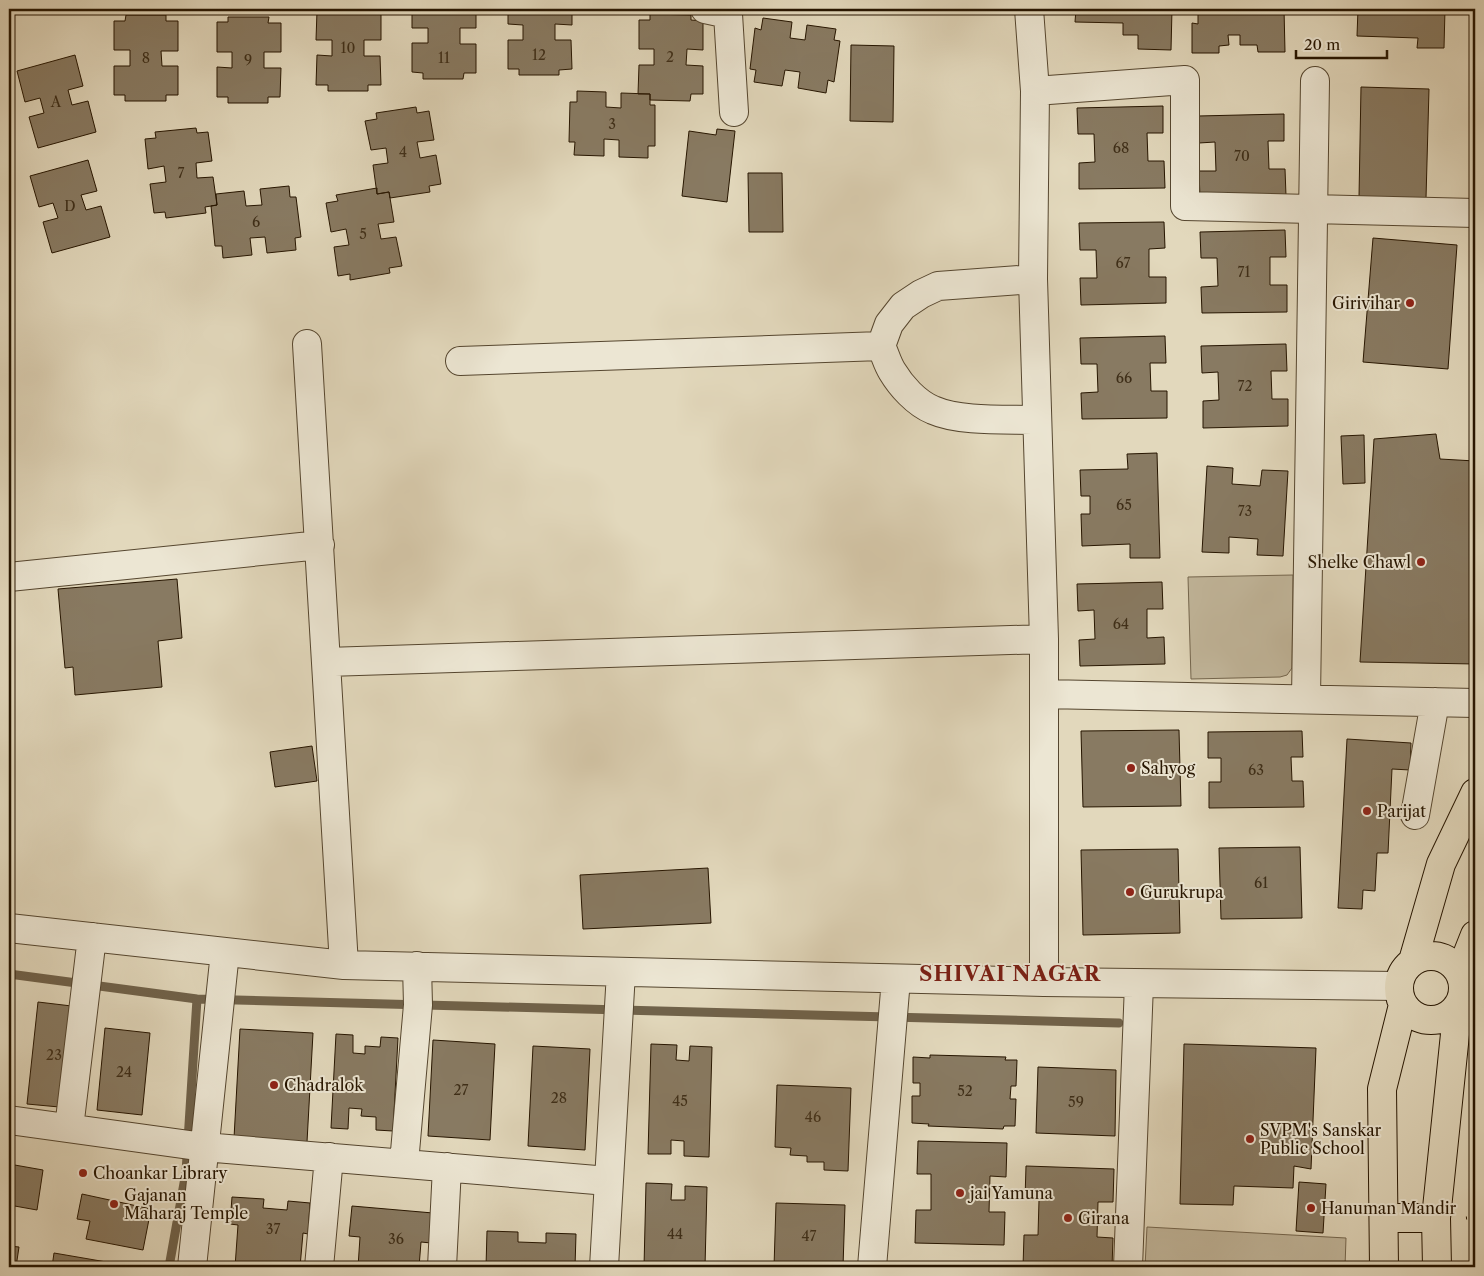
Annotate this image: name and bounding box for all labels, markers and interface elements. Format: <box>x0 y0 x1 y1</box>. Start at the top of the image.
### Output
scale bar <box>1296 28 1388 60</box>
text: 20 m <box>1304 35 1340 54</box>
house number: 10 <box>341 39 355 57</box>
house number: 12 <box>532 46 546 64</box>
house number: 2 <box>666 48 674 66</box>
house number: 8 <box>142 49 150 67</box>
house number: 11 <box>438 49 450 67</box>
house number: 9 <box>244 51 252 69</box>
house number: A <box>50 93 62 111</box>
house number: 3 <box>608 115 616 133</box>
house number: 68 <box>1113 139 1129 157</box>
house number: 4 <box>399 143 407 161</box>
house number: 70 <box>1234 147 1250 165</box>
house number: 7 <box>178 164 185 182</box>
house number: D <box>64 197 76 215</box>
house number: 6 <box>252 213 260 231</box>
house number: 5 <box>359 225 367 243</box>
house number: 67 <box>1116 254 1131 272</box>
house number: 71 <box>1238 263 1250 281</box>
place label: Girivihar <box>1332 293 1400 313</box>
marker: Girivihar <box>1404 297 1416 309</box>
house number: 66 <box>1116 369 1132 387</box>
house number: 72 <box>1238 377 1252 395</box>
house number: 65 <box>1116 496 1132 514</box>
house number: 73 <box>1238 502 1252 520</box>
place label: Shelke Chawl <box>1308 552 1411 572</box>
marker: Shelke Chawl <box>1415 556 1427 568</box>
house number: 64 <box>1113 615 1129 633</box>
place label: Sahyog <box>1141 758 1196 778</box>
house number: 63 <box>1248 761 1264 779</box>
marker: Sahyog <box>1125 762 1137 774</box>
place label: Parijat <box>1377 801 1426 821</box>
marker: Parijat <box>1361 805 1373 817</box>
house number: 61 <box>1254 874 1268 892</box>
place label: Gurukrupa <box>1140 882 1224 902</box>
marker: Gurukrupa <box>1124 886 1136 898</box>
district label: SHIVAI NAGAR <box>919 961 1101 986</box>
house number: 23 <box>46 1046 62 1064</box>
house number: 24 <box>116 1063 132 1081</box>
place label: Chadralok <box>284 1075 364 1095</box>
marker: Chadralok <box>268 1079 280 1091</box>
house number: 27 <box>454 1081 469 1099</box>
house number: 52 <box>957 1082 973 1100</box>
house number: 28 <box>551 1089 567 1107</box>
house number: 45 <box>672 1092 688 1110</box>
house number: 59 <box>1068 1093 1084 1111</box>
house number: 46 <box>805 1108 821 1126</box>
place label: SVPM's Sanskar Public School <box>1260 1120 1382 1158</box>
marker: SVPM's Sanskar Public School <box>1244 1133 1256 1145</box>
place label: Choankar Library <box>93 1163 229 1183</box>
marker: Choankar Library <box>77 1167 89 1179</box>
place label: jai Yamuna <box>967 1183 1054 1203</box>
place label: Gajanan Maharaj Temple <box>124 1185 248 1223</box>
marker: jai Yamuna <box>954 1187 966 1199</box>
marker: Gajanan Maharaj Temple <box>108 1198 120 1210</box>
place label: Hanuman Mandir <box>1321 1198 1457 1218</box>
marker: Hanuman Mandir <box>1305 1202 1317 1214</box>
place label: Girana <box>1078 1208 1130 1228</box>
marker: Girana <box>1062 1212 1074 1224</box>
house number: 37 <box>266 1220 280 1238</box>
house number: 44 <box>667 1225 683 1243</box>
house number: 47 <box>802 1227 817 1245</box>
house number: 36 <box>388 1230 404 1248</box>

